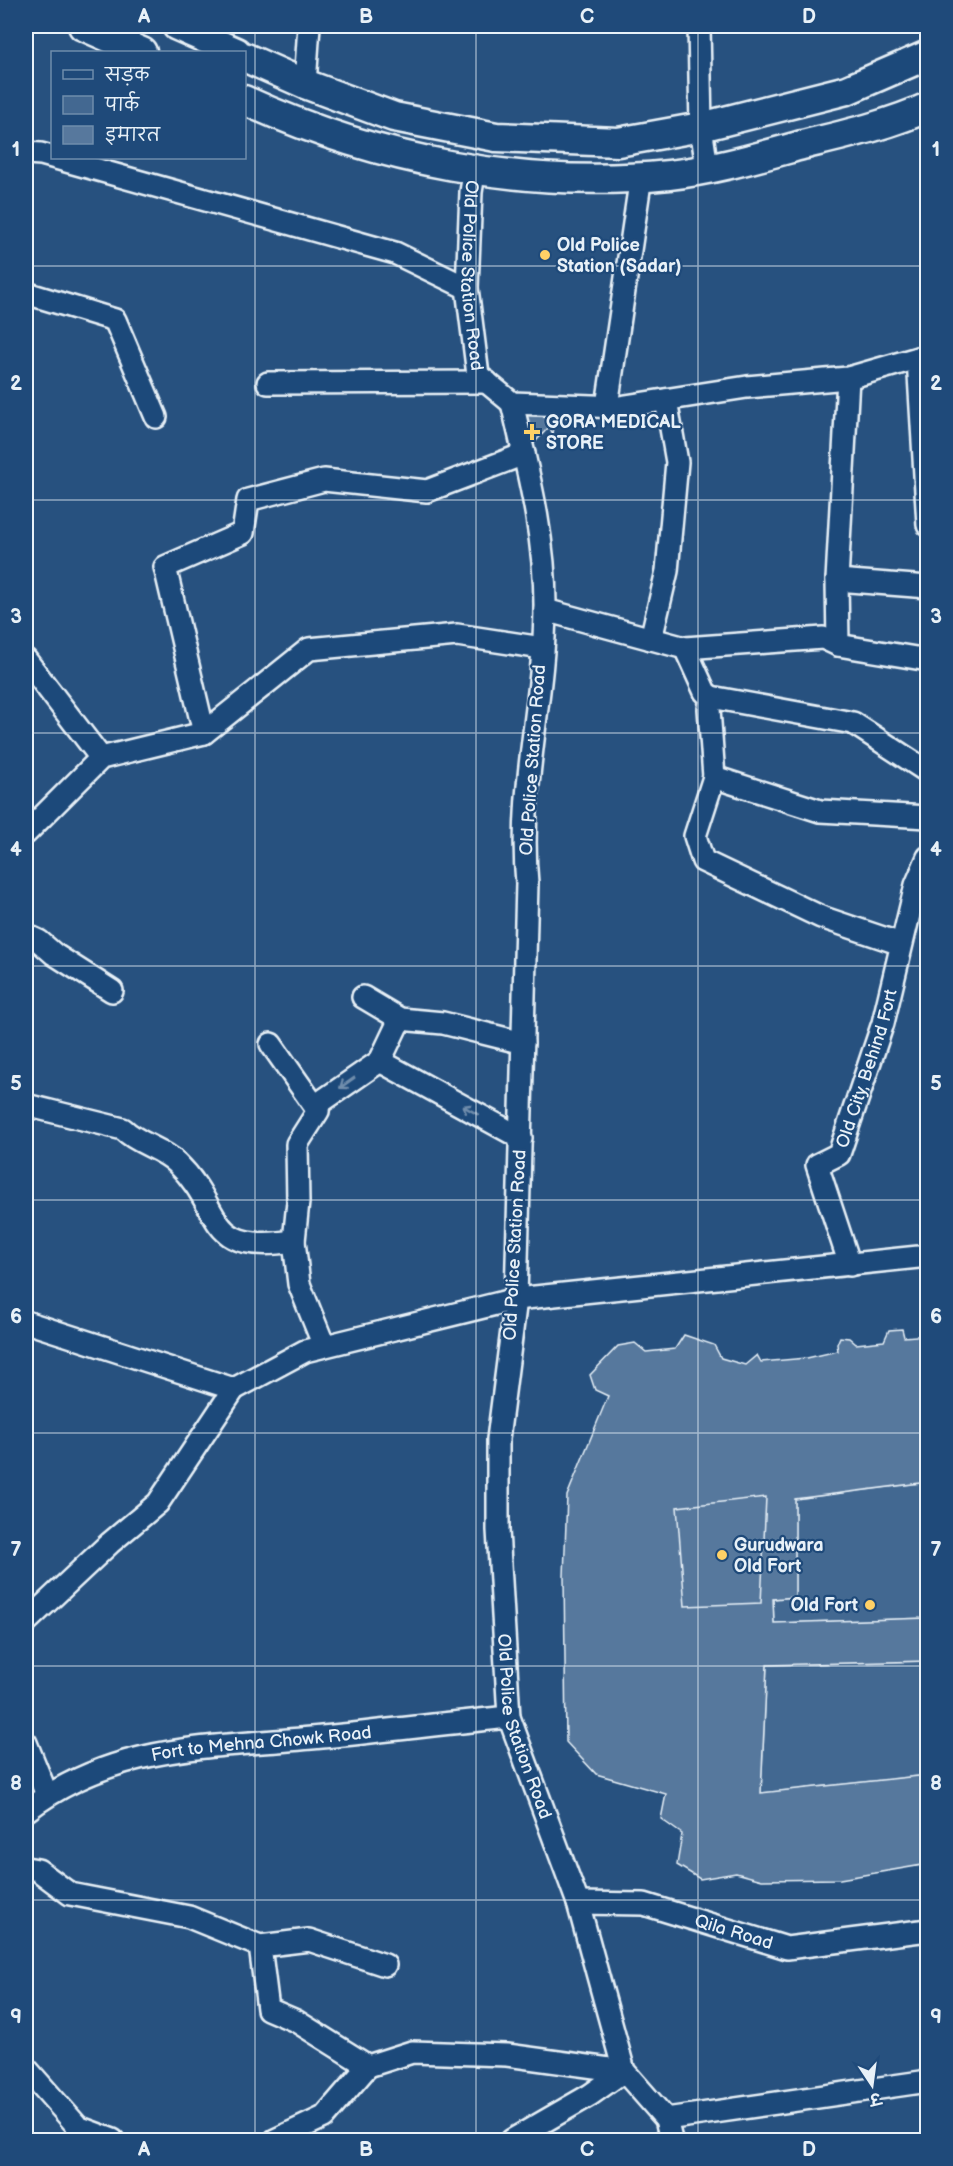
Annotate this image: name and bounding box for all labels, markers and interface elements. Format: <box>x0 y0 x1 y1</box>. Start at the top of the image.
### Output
text: A <box>137 5 151 29</box>
text: B <box>359 5 373 29</box>
text: C <box>580 5 594 29</box>
text: D <box>802 5 816 29</box>
legend <box>51 51 246 159</box>
text: सड़क <box>104 65 150 86</box>
text: पार्क <box>104 91 140 116</box>
text: इमारत <box>105 125 161 146</box>
text: 1 <box>12 138 20 162</box>
text: 1 <box>932 138 940 162</box>
street label: Old Police Station Road <box>456 178 488 372</box>
place label: Old Police Station (Sadar) <box>557 235 682 277</box>
marker: Old Police Station (Sadar) <box>538 248 552 262</box>
text: 2 <box>10 372 22 396</box>
text: 2 <box>930 372 942 396</box>
place label: GORA MEDICAL STORE <box>546 412 681 454</box>
marker: GORA MEDICAL STORE <box>523 423 541 441</box>
text: 3 <box>10 605 22 629</box>
text: 3 <box>930 605 942 629</box>
street label: Old Police Station Road <box>516 664 550 856</box>
text: 4 <box>10 838 22 862</box>
text: 4 <box>930 838 942 862</box>
street label: Old City, Behind Fort <box>831 986 901 1150</box>
text: 5 <box>10 1072 22 1096</box>
text: 5 <box>930 1072 942 1096</box>
one-way arrow <box>340 1077 356 1089</box>
one-way arrow <box>462 1104 479 1116</box>
street label: Old Police Station Road <box>500 1149 530 1341</box>
text: 6 <box>10 1305 22 1329</box>
text: 6 <box>930 1305 942 1329</box>
place label: Gurudwara Old Fort <box>734 1535 824 1577</box>
text: 7 <box>10 1538 22 1562</box>
text: 7 <box>930 1538 942 1562</box>
marker: Gurudwara Old Fort <box>715 1548 729 1562</box>
place label: Old Fort <box>791 1595 858 1616</box>
marker: Old Fort <box>863 1598 877 1612</box>
street label: Old Police Station Road <box>494 1633 556 1822</box>
street label: Fort to Mehna Chowk Road <box>149 1721 373 1766</box>
text: 8 <box>10 1772 22 1796</box>
text: 8 <box>930 1772 942 1796</box>
street label: Qila Road <box>692 1910 776 1954</box>
text: 9 <box>10 2005 22 2029</box>
text: 9 <box>930 2005 942 2029</box>
north arrow <box>842 2055 902 2115</box>
text: उ <box>866 2087 884 2109</box>
text: A <box>137 2138 151 2162</box>
text: B <box>359 2138 373 2162</box>
text: C <box>580 2138 594 2162</box>
text: D <box>802 2138 816 2162</box>

